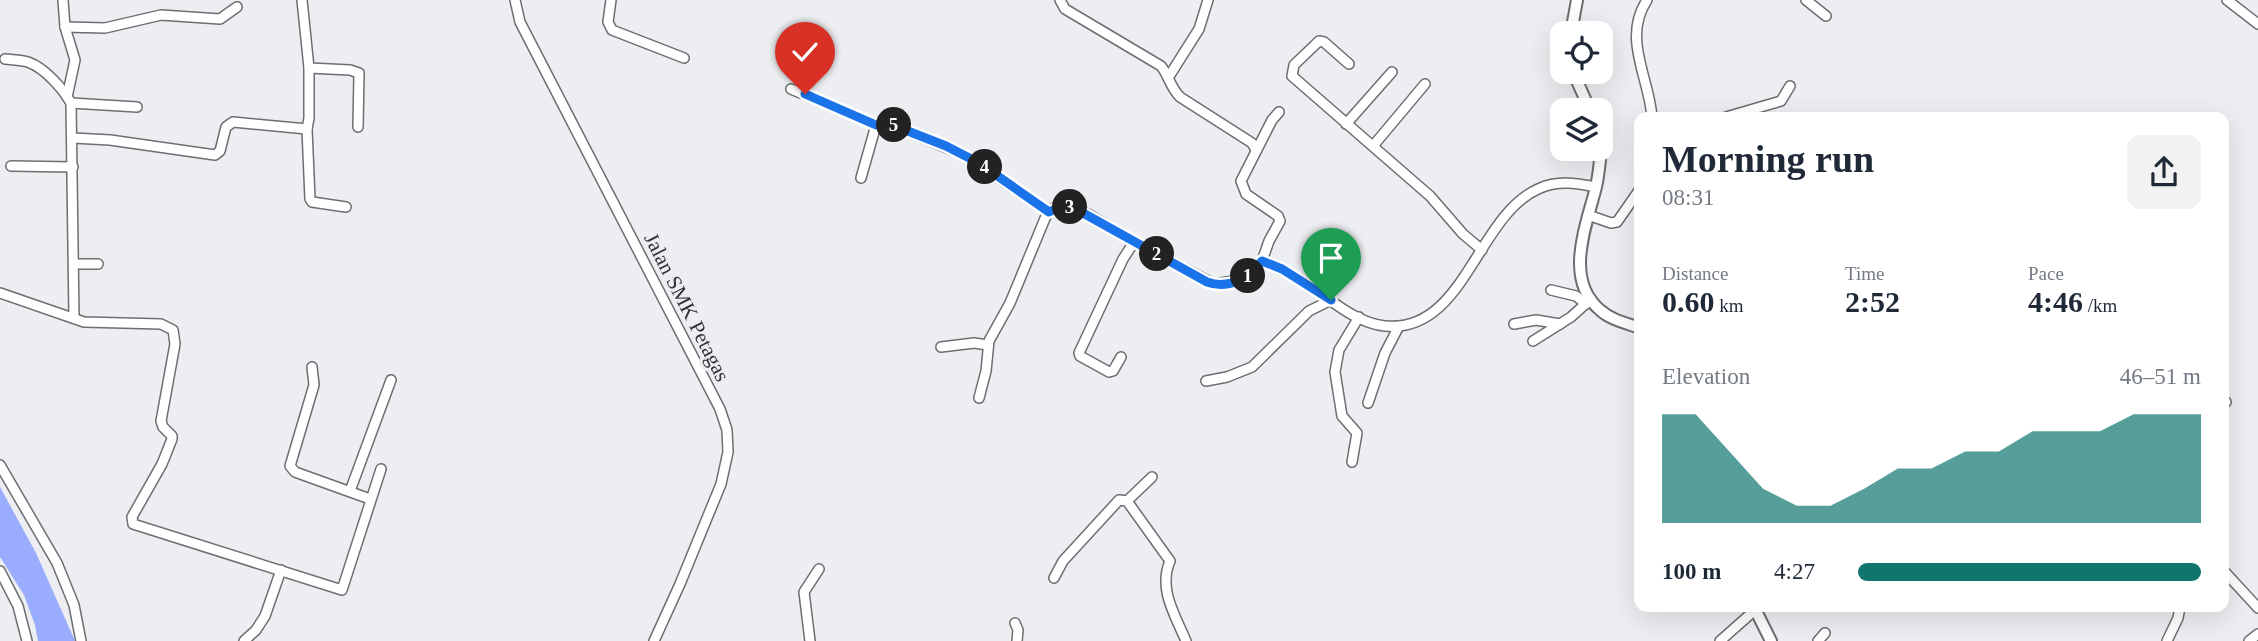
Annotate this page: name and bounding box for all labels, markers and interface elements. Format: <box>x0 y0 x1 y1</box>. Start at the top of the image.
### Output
map controls <box>1550 21 1613 161</box>
button: locate <box>1550 21 1613 84</box>
pin <box>775 22 835 94</box>
icon: check <box>786 33 824 71</box>
button: layers <box>1550 98 1613 161</box>
pin: 5 <box>876 108 912 142</box>
text: 5 <box>889 114 898 135</box>
button: share <box>2127 135 2201 209</box>
text: Morning run <box>1662 138 1874 180</box>
pin: 4 <box>968 150 1002 184</box>
text: 4 <box>980 156 989 177</box>
text: 08:31 <box>1662 185 1714 210</box>
pin: 3 <box>1052 190 1088 224</box>
text: 3 <box>1065 196 1074 217</box>
pin <box>1301 228 1361 300</box>
street label: Jalan SMK Petagas <box>639 229 735 385</box>
pin: 2 <box>1140 236 1174 272</box>
icon: arrive <box>1312 239 1350 277</box>
text: 2 <box>1152 243 1161 264</box>
pin: 1 <box>1230 258 1266 294</box>
text: Distance <box>1662 263 1728 284</box>
text: Time <box>1845 263 1884 284</box>
text: Pace <box>2028 263 2064 284</box>
text: 1 <box>1243 265 1252 286</box>
text: 0.60 <box>1662 285 1715 318</box>
text: 2:52 <box>1845 285 1900 318</box>
text: 4:46 <box>2028 285 2083 318</box>
text: km <box>1715 295 1744 316</box>
text: /km <box>2083 295 2117 316</box>
text: Elevation <box>1662 364 1750 389</box>
text: 46–51 m <box>2120 364 2201 389</box>
text: 100 m <box>1662 559 1721 584</box>
text: 4:27 <box>1774 559 1815 584</box>

